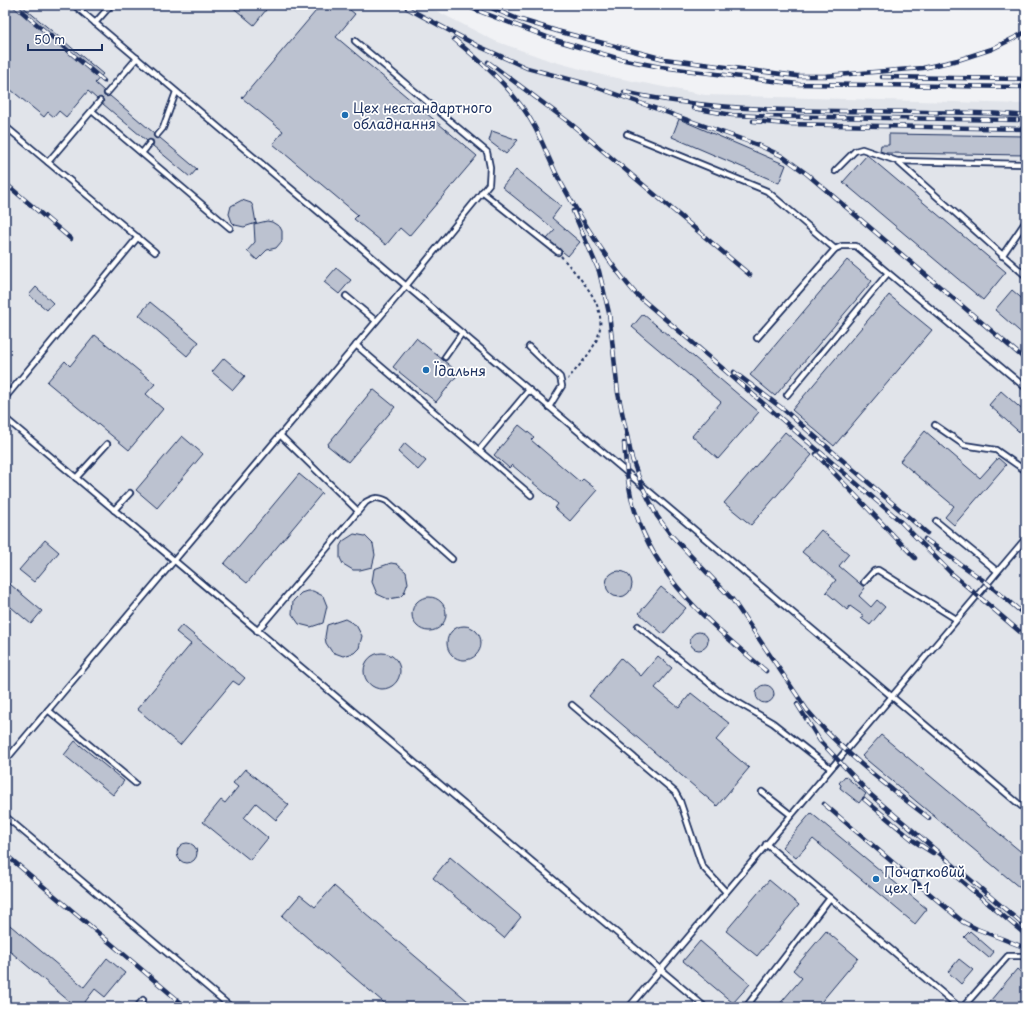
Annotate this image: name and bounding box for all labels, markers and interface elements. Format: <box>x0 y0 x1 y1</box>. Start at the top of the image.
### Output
scale bar <box>28 26 102 52</box>
text: 50 m <box>34 30 65 48</box>
place label: Цех нестандартного обладнання <box>353 97 492 134</box>
marker: Цех нестандартного обладнання <box>340 110 350 120</box>
place label: Їдальня <box>434 360 486 381</box>
marker: Їдальня <box>421 365 431 375</box>
place label: Початковий цех І-1 <box>884 861 965 898</box>
marker: Початковий цех І-1 <box>871 874 881 884</box>

